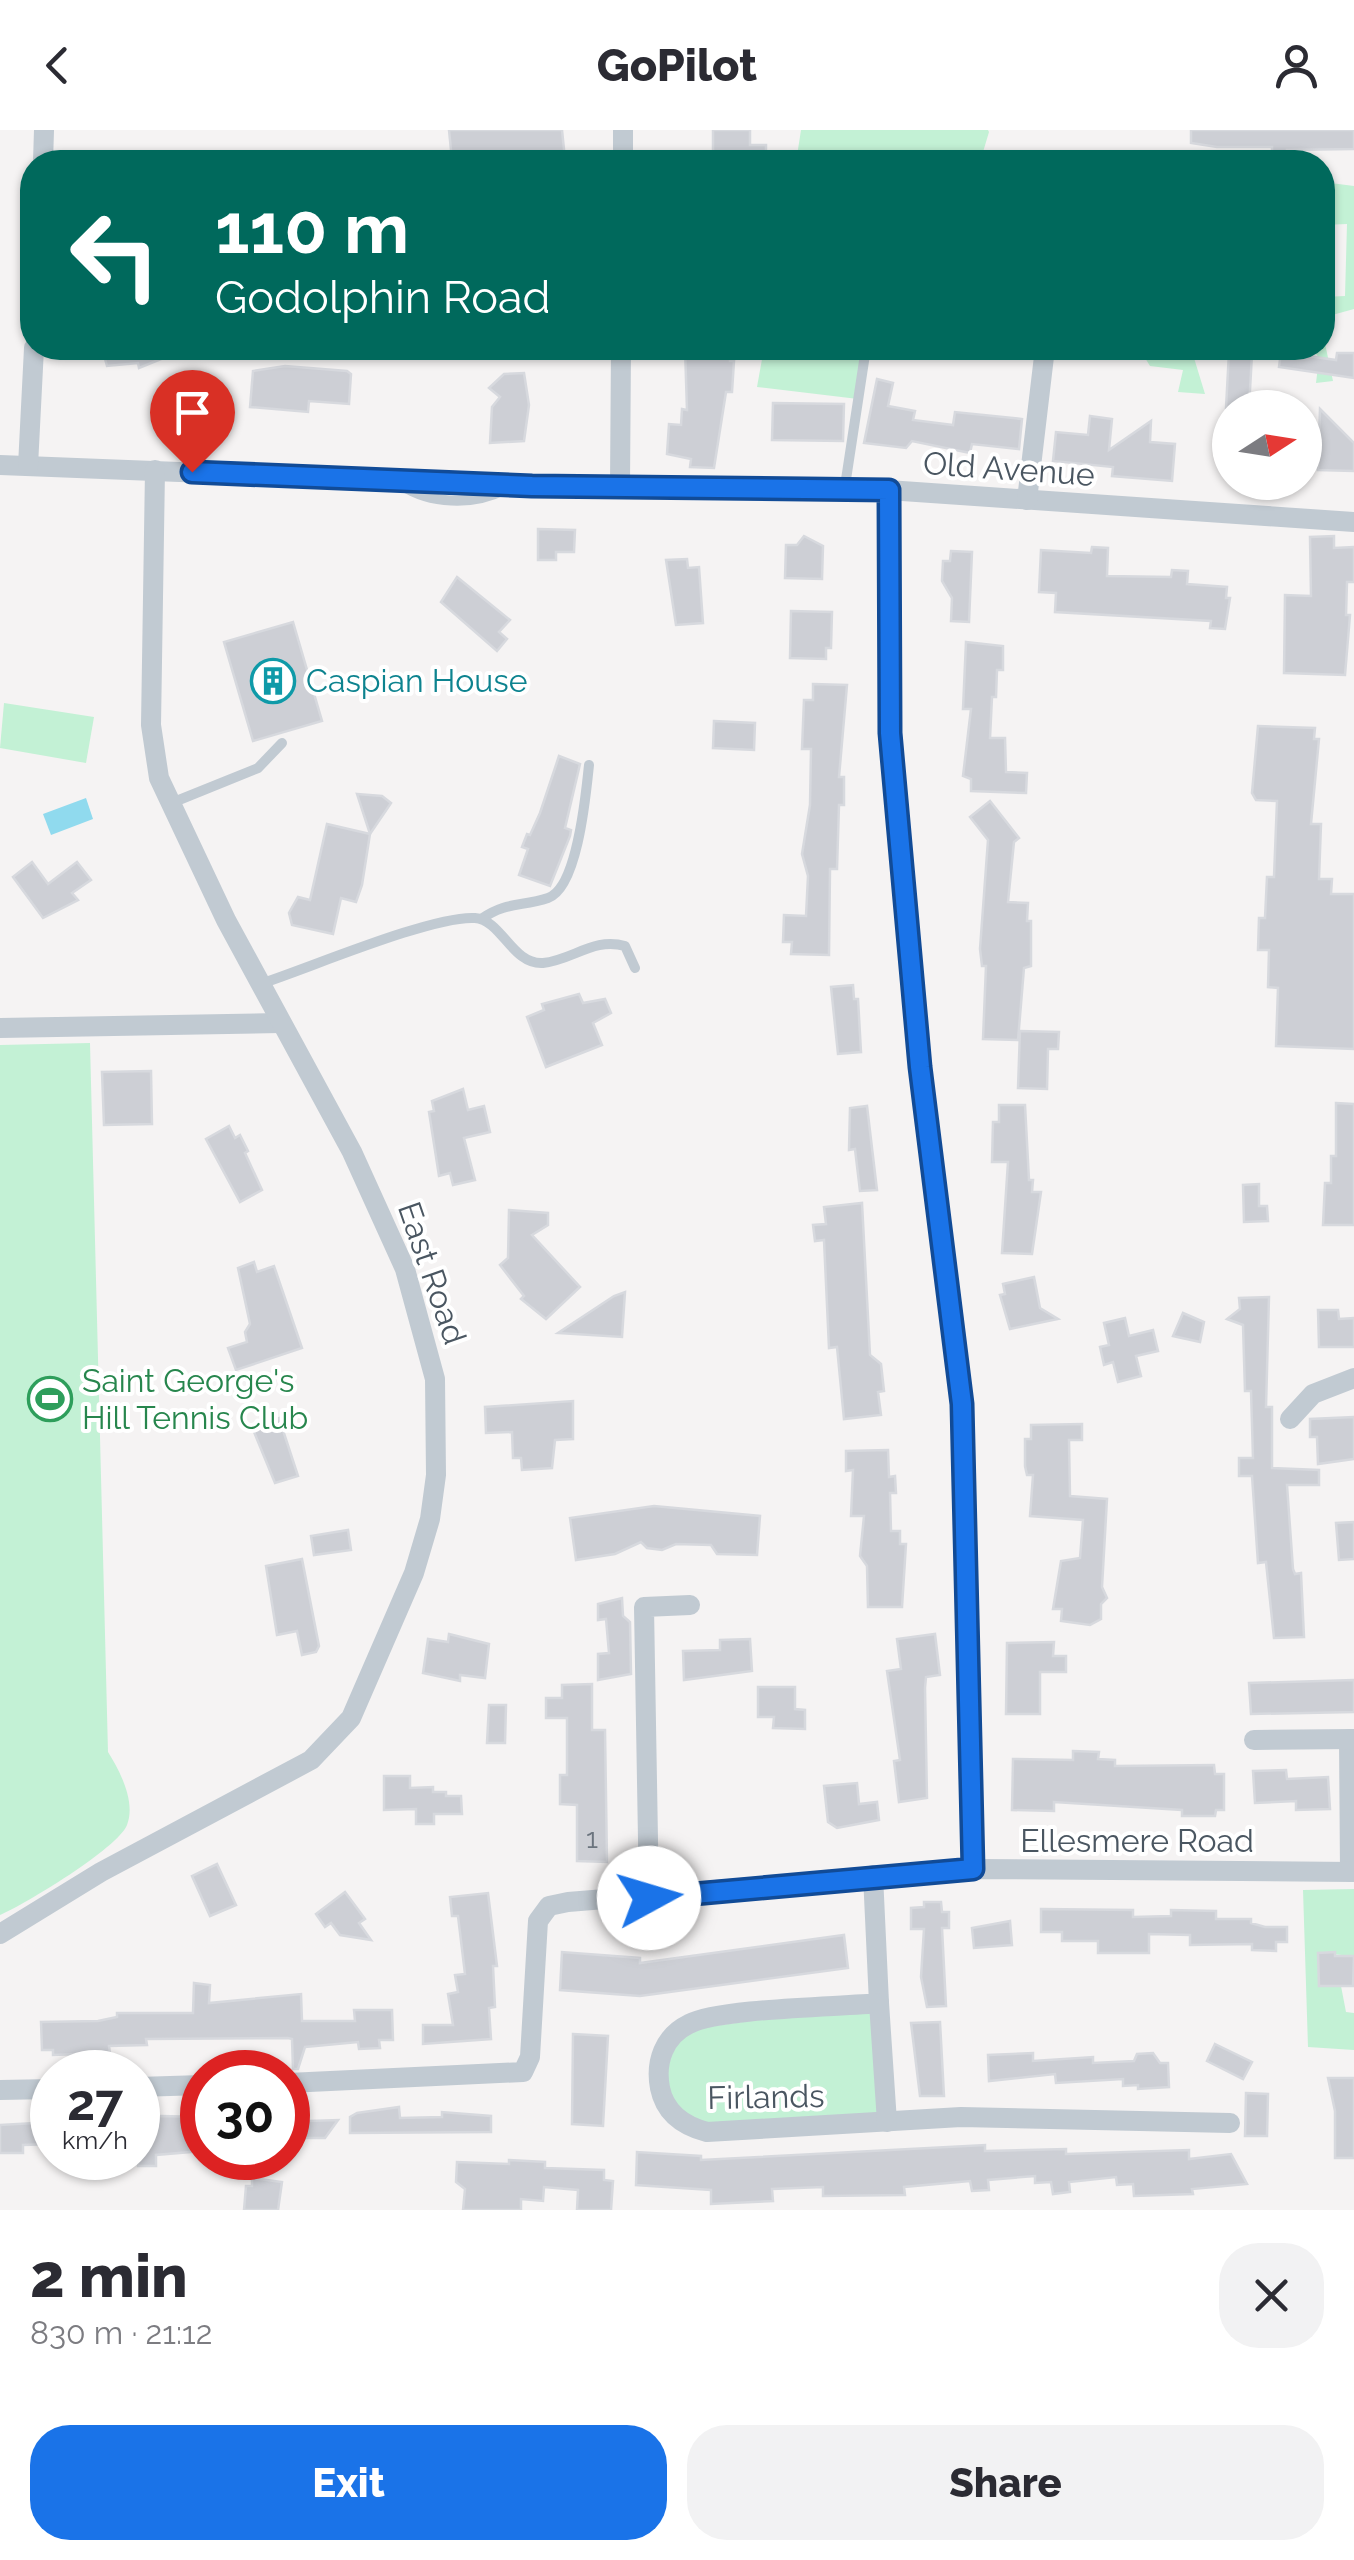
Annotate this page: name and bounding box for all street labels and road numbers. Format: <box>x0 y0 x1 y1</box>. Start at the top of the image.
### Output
street label: Old Avenue <box>922 444 1096 493</box>
street label: East Road <box>391 1197 474 1349</box>
street label: Ellesmere Road <box>1020 1822 1254 1859</box>
street label: Firlands <box>707 2077 825 2116</box>

